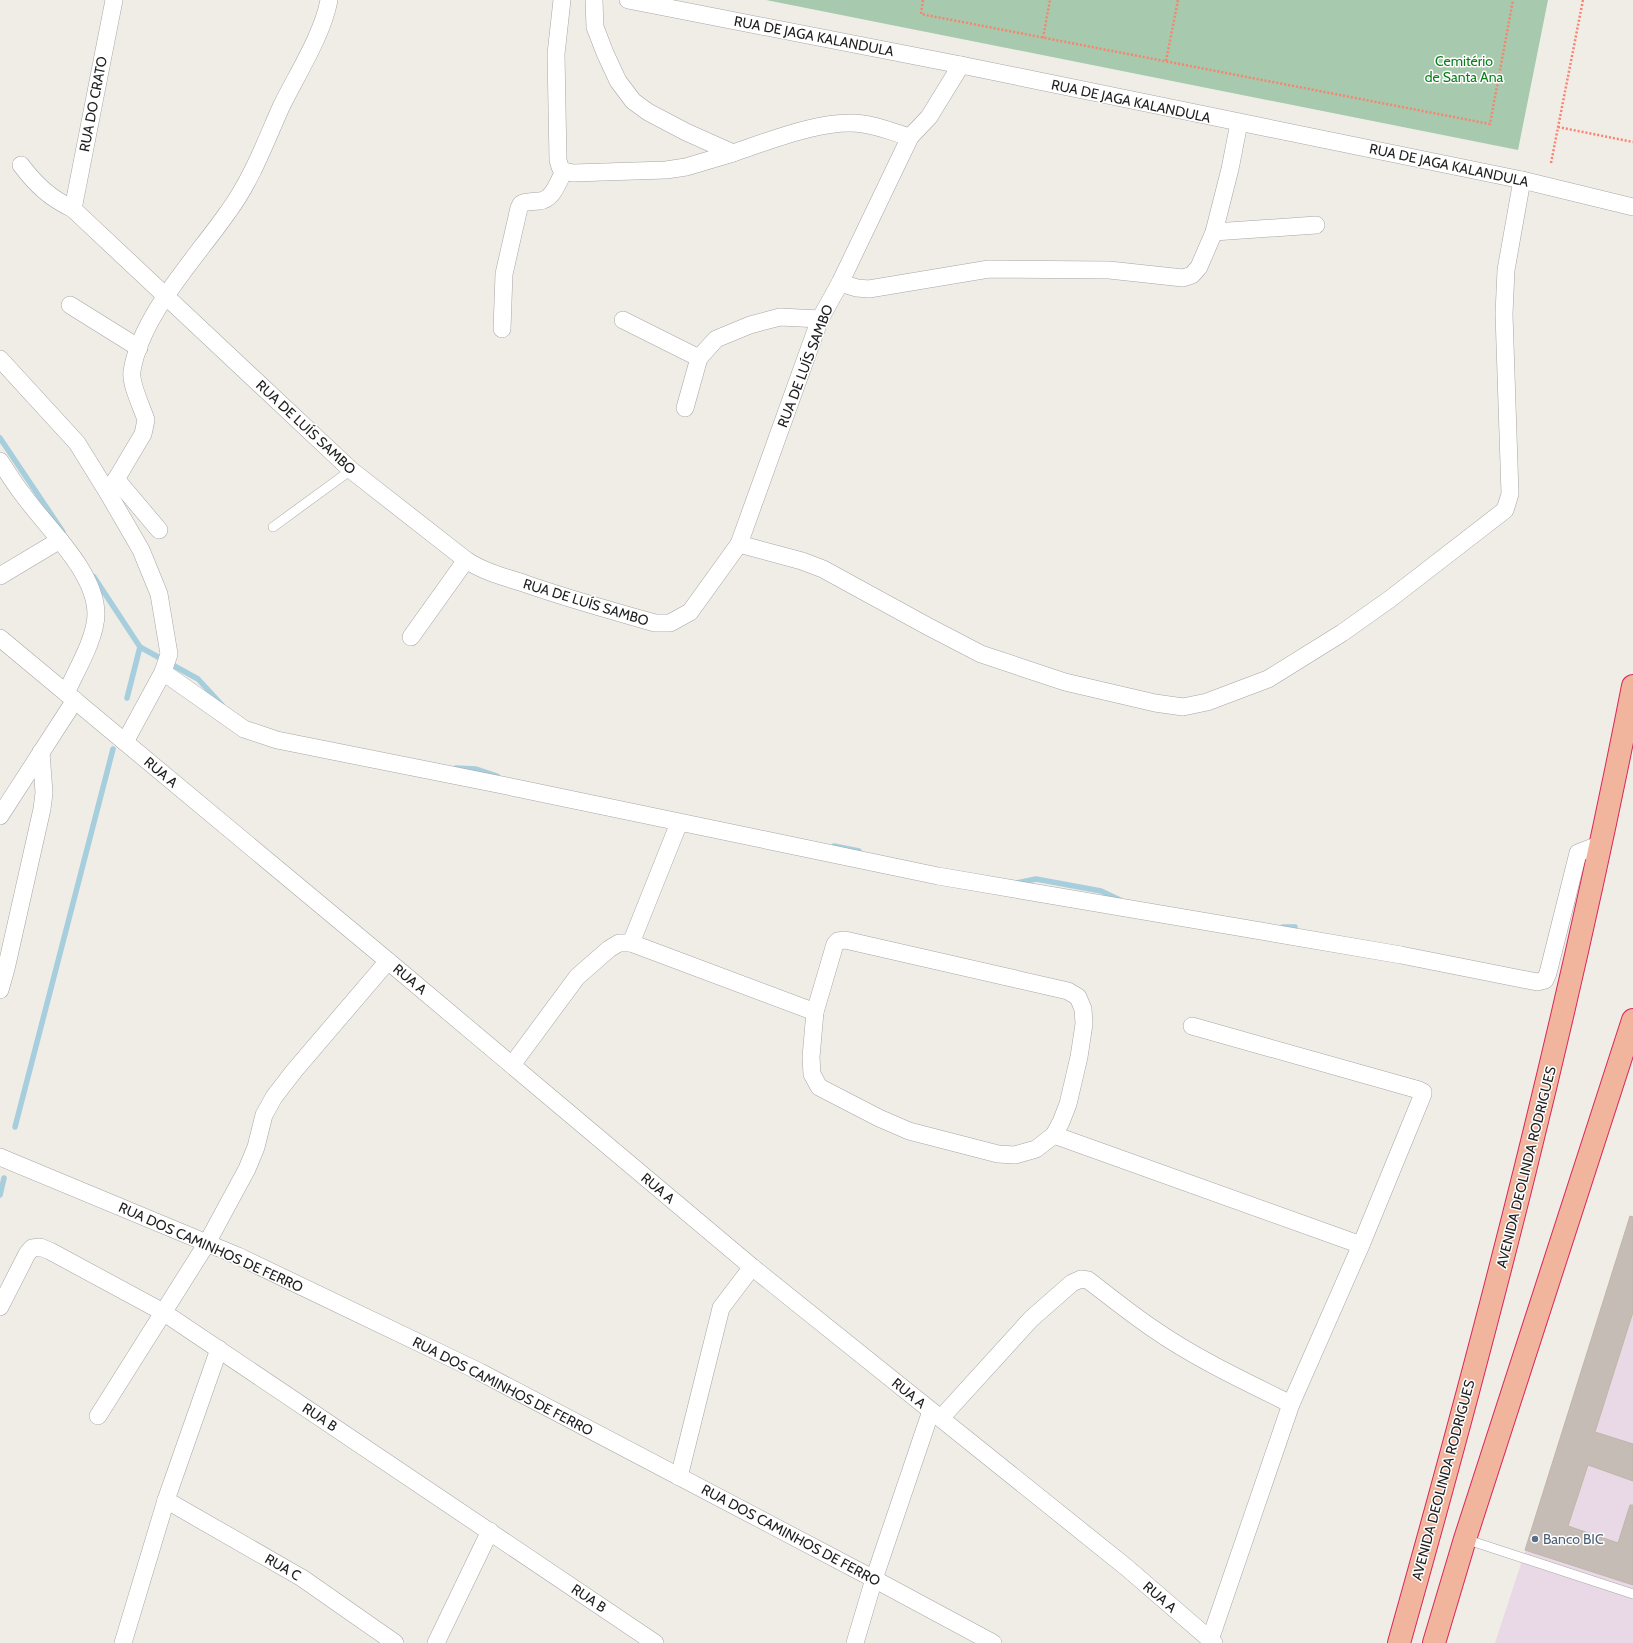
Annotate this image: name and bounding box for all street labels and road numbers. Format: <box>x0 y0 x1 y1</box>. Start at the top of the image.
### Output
street label: RUA DE JAGA KALANDULA <box>733 12 896 60</box>
street label: RUA DO CRATO <box>75 54 111 153</box>
street label: RUA DE JAGA KALANDULA <box>1050 75 1213 127</box>
street label: RUA DE JAGA KALANDULA <box>1368 139 1531 191</box>
street label: RUA DE LUÍS SAMBO <box>773 302 837 430</box>
street label: RUA DE LUÍS SAMBO <box>252 376 360 478</box>
street label: RUA DE LUÍS SAMBO <box>521 574 651 630</box>
street label: RUA A <box>140 753 182 792</box>
street label: RUA A <box>389 960 431 999</box>
street label: AVENIDA DEOLINDA RODRIGUES <box>1492 1064 1560 1270</box>
street label: RUA A <box>637 1169 679 1208</box>
street label: RUA DOS CAMINHOS DE FERRO <box>116 1198 306 1296</box>
street label: RUA DOS CAMINHOS DE FERRO <box>410 1333 596 1440</box>
street label: RUA A <box>888 1374 930 1412</box>
street label: AVENIDA DEOLINDA RODRIGUES <box>1408 1378 1478 1582</box>
street label: RUA B <box>299 1399 341 1435</box>
street label: RUA DOS CAMINHOS DE FERRO <box>698 1480 884 1590</box>
street label: RUA C <box>262 1550 305 1585</box>
street label: RUA A <box>1139 1577 1181 1617</box>
street label: RUA B <box>568 1580 610 1616</box>

